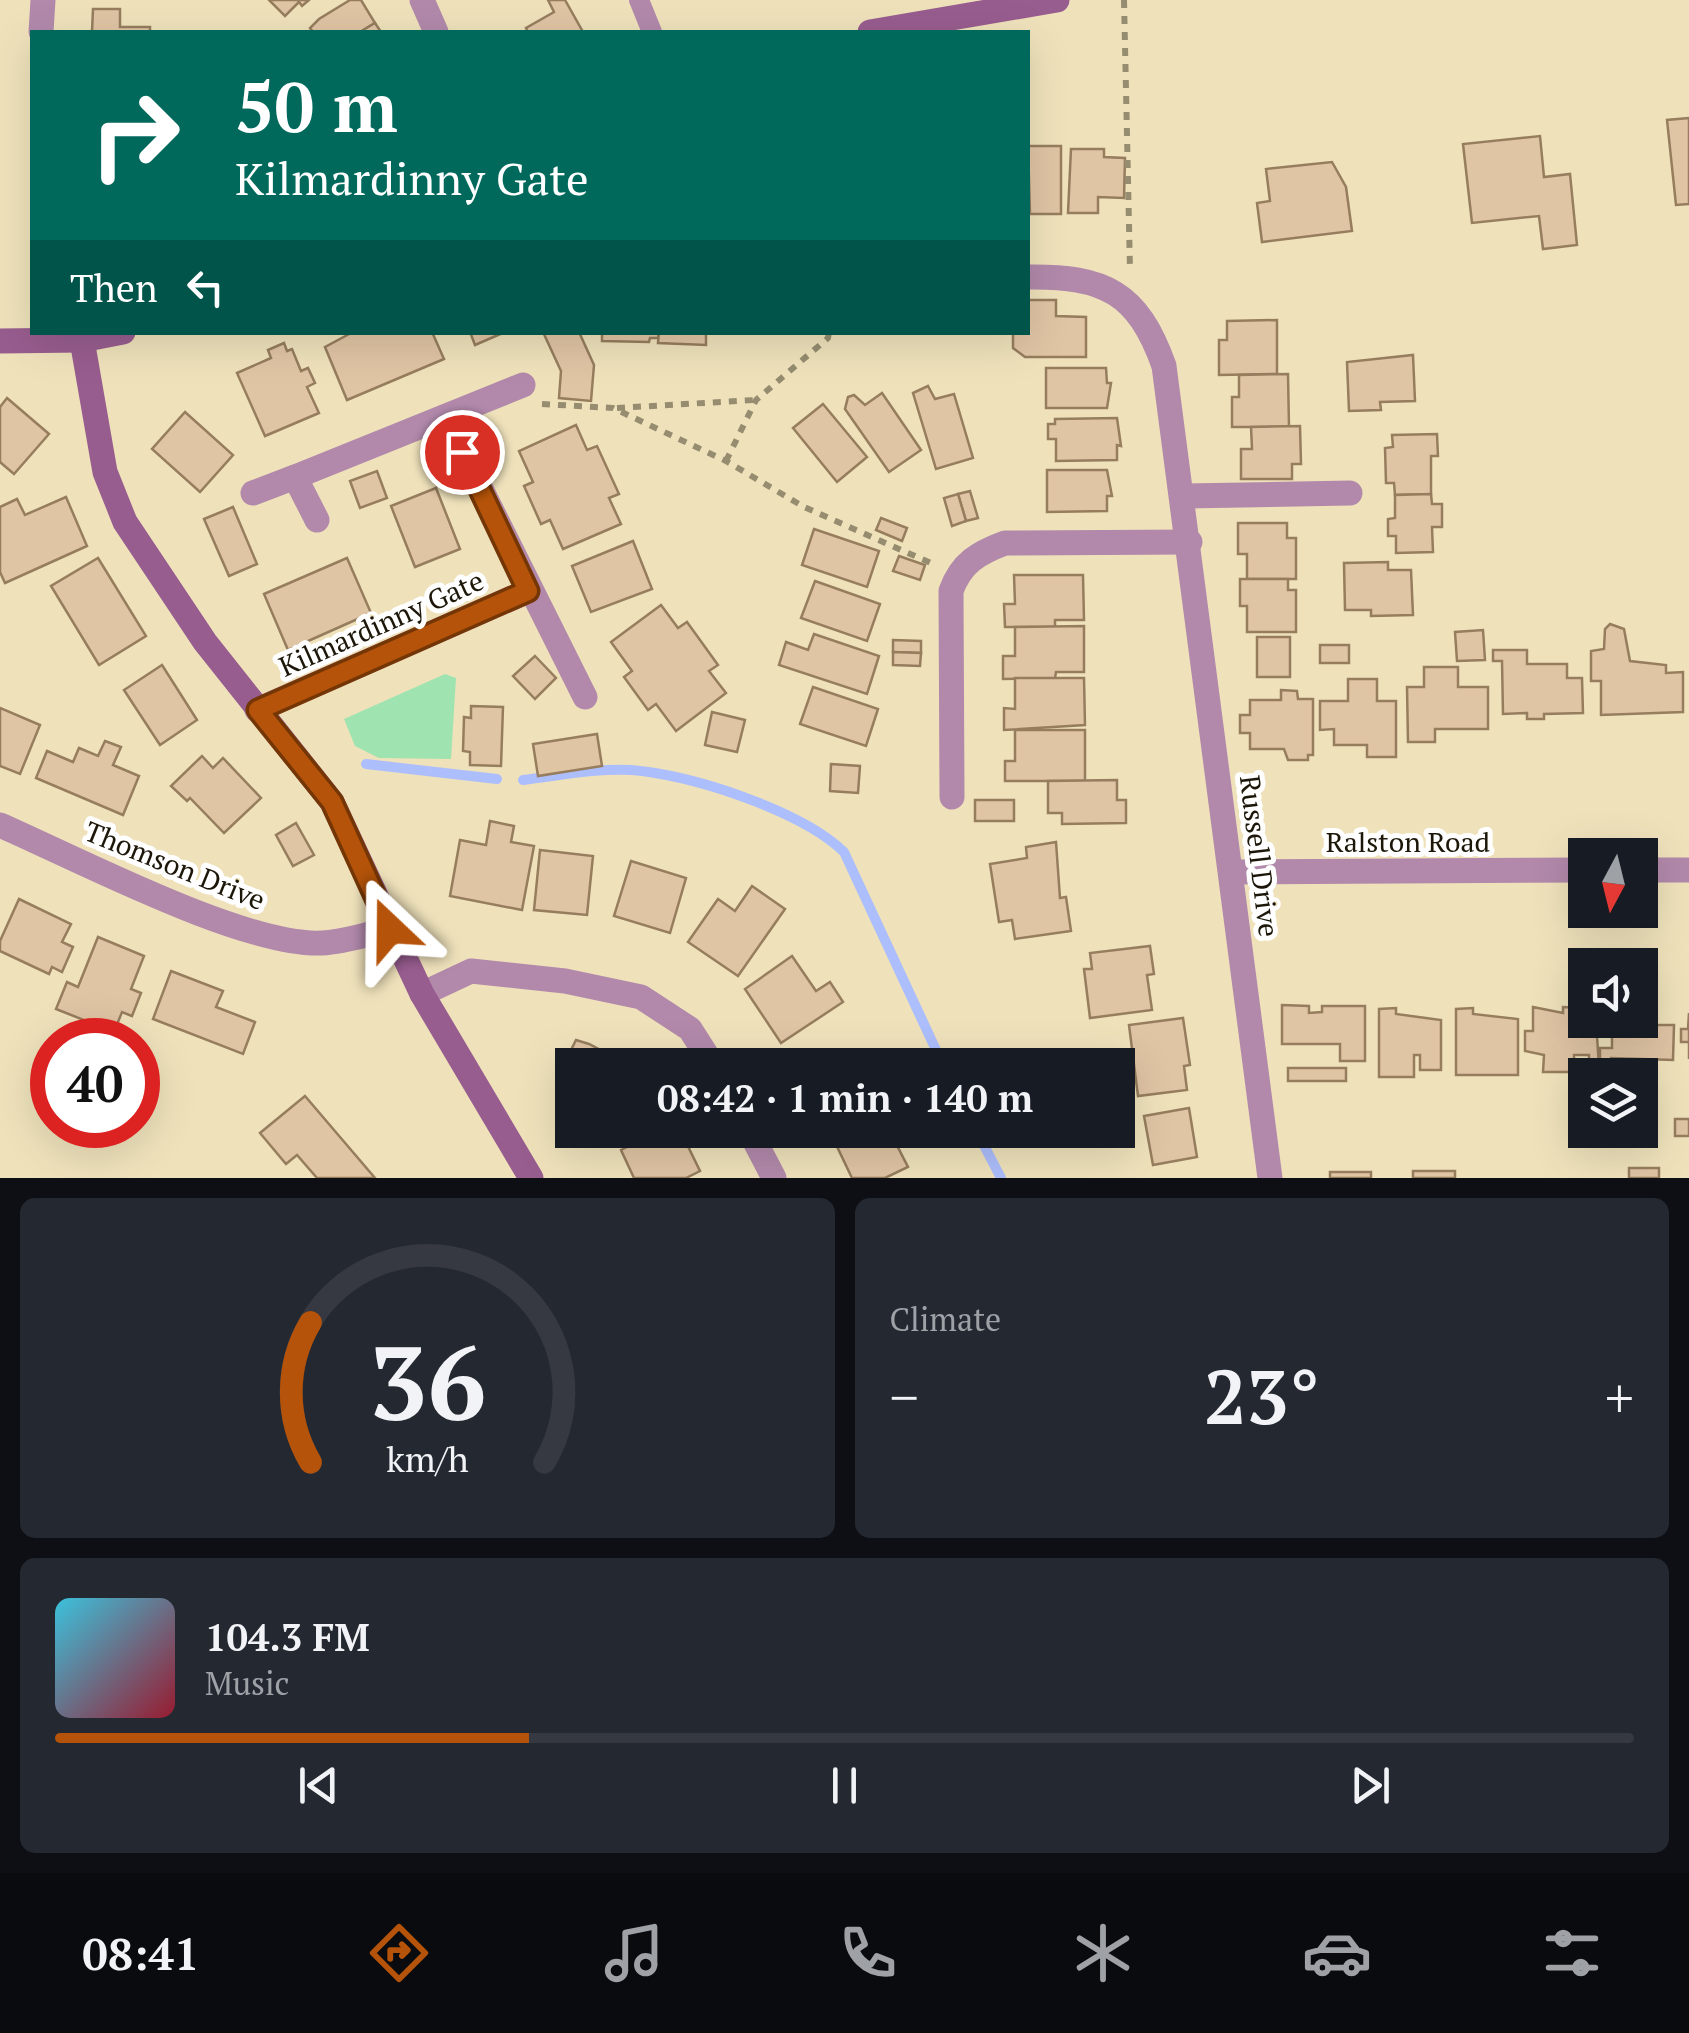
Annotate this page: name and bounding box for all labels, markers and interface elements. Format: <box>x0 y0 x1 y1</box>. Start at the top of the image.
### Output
text: 50 m <box>235 59 398 152</box>
icon: right <box>70 70 200 200</box>
text: Kilmardinny Gate <box>235 148 589 208</box>
icon: left <box>178 260 233 315</box>
text: Then <box>70 263 158 313</box>
pin <box>420 410 505 495</box>
icon: arrive <box>435 425 490 480</box>
street label: Kilmardinny Gate <box>273 561 489 685</box>
street label: Russell Drive <box>1232 773 1288 939</box>
street label: Thomson Drive <box>79 812 271 918</box>
street label: Ralston Road <box>1326 823 1490 860</box>
north arrow <box>1568 838 1658 928</box>
map controls <box>1568 838 1658 1148</box>
position arrow <box>338 877 442 981</box>
button: sound <box>1568 948 1658 1038</box>
speed limit sign: 40 <box>30 1018 160 1148</box>
button: layers <box>1568 1058 1658 1148</box>
text: 08:42 · 1 min · 140 m <box>657 1073 1033 1123</box>
text: Climate <box>890 1298 1001 1340</box>
text: 36 <box>368 1312 486 1450</box>
text: 23° <box>1204 1346 1320 1445</box>
text: − <box>890 1360 919 1433</box>
text: + <box>1605 1360 1634 1433</box>
text: km/h <box>386 1435 469 1482</box>
text: 104.3 FM <box>205 1612 370 1662</box>
text: Music <box>205 1662 290 1704</box>
icon: previous <box>291 1758 346 1813</box>
icon: pause <box>817 1758 872 1813</box>
icon: next <box>1343 1758 1398 1813</box>
icon: directions <box>364 1918 434 1988</box>
icon: music <box>599 1918 669 1988</box>
icon: phone <box>833 1918 903 1988</box>
icon: climate <box>1068 1918 1138 1988</box>
icon: car <box>1302 1918 1372 1988</box>
icon: filters <box>1537 1918 1607 1988</box>
text: 08:41 <box>82 1923 199 1983</box>

